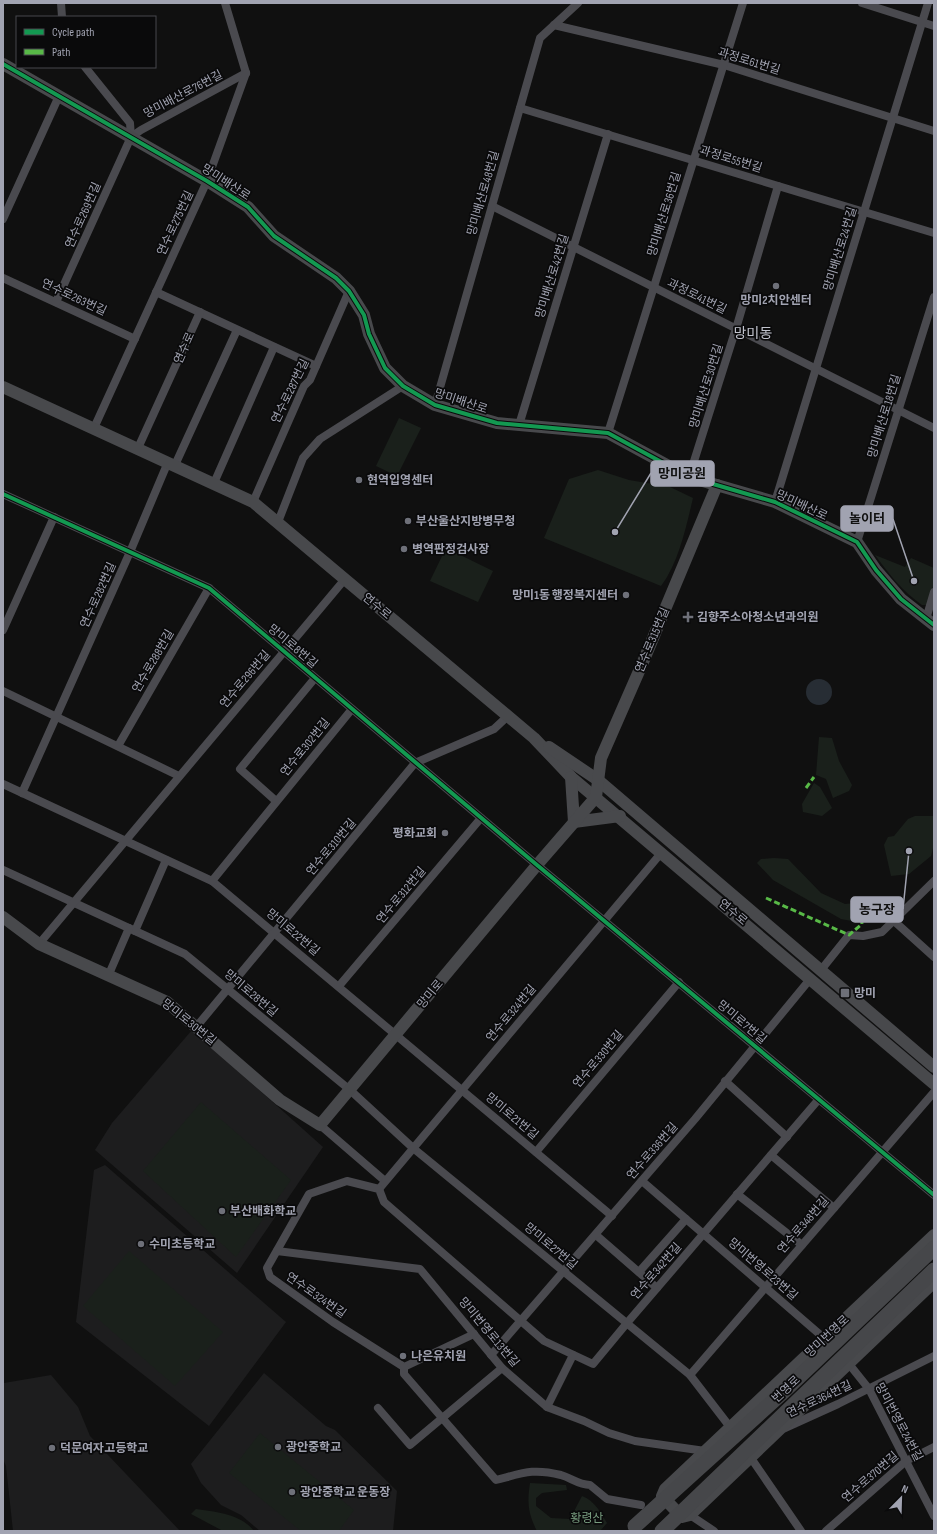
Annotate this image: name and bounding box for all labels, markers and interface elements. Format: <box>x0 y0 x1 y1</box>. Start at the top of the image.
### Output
legend <box>16 16 156 68</box>
text: Cycle path <box>52 25 94 40</box>
text: Path <box>52 45 70 60</box>
street label: 과정로61번길 <box>716 45 782 78</box>
street label: 망미배산로76번길 <box>141 67 225 122</box>
street label: 과정로55번길 <box>698 143 764 176</box>
street label: 망미배산로48번길 <box>464 149 503 237</box>
street label: 망미배산로 <box>198 161 253 204</box>
street label: 망미배산로36번길 <box>645 170 684 258</box>
street label: 연수로269번길 <box>62 180 105 251</box>
street label: 연수로275번길 <box>154 188 197 258</box>
street label: 망미배산로24번길 <box>821 205 860 293</box>
street label: 망미배산로42번길 <box>533 232 572 320</box>
street label: 연수로263번길 <box>39 276 109 319</box>
street label: 과정로41번길 <box>665 276 729 317</box>
marker: 망미2치안센터 <box>771 281 781 291</box>
place label: 망미2치안센터 <box>740 293 812 308</box>
district label: 망미동 <box>734 325 772 342</box>
street label: 연수로 <box>171 330 198 366</box>
street label: 망미배산로30번길 <box>686 342 726 430</box>
street label: 연수로287번길 <box>268 356 313 426</box>
street label: 망미배산로18번길 <box>865 372 904 460</box>
street label: 망미배산로 <box>432 386 489 417</box>
callout: 망미공원 <box>651 461 714 486</box>
text: 망미공원 <box>658 466 706 482</box>
place label: 현역입영센터 <box>367 473 433 488</box>
marker: 현역입영센터 <box>354 475 364 485</box>
street label: 망미배산로 <box>774 487 830 524</box>
callout: 놀이터 <box>841 506 893 531</box>
text: 놀이터 <box>849 511 885 527</box>
place label: 부산울산지방병무청 <box>416 514 515 529</box>
marker: 부산울산지방병무청 <box>403 516 413 526</box>
place label: 병역판정검사장 <box>412 542 489 557</box>
marker: 병역판정검사장 <box>399 544 409 554</box>
street label: 연수로282번길 <box>77 560 120 630</box>
place label: 망미1동 행정복지센터 <box>512 588 618 603</box>
street label: 연수로 <box>359 590 394 623</box>
marker: 망미1동 행정복지센터 <box>621 590 631 600</box>
street label: 연수로315번길 <box>632 605 673 675</box>
place label: 김향주소아청소년과의원 <box>697 610 818 625</box>
marker: 김향주소아청소년과의원 <box>682 611 694 623</box>
street label: 망미로8번길 <box>265 621 321 672</box>
street label: 연수로288번길 <box>129 627 178 696</box>
street label: 연수로296번길 <box>217 647 274 711</box>
street label: 연수로302번길 <box>277 715 333 779</box>
street label: 연수로310번길 <box>303 816 360 879</box>
place label: 평화교회 <box>393 826 437 841</box>
marker: 평화교회 <box>440 828 450 838</box>
street label: 연수로312번길 <box>373 864 429 927</box>
street label: 연수로 <box>715 896 750 929</box>
callout: 농구장 <box>851 897 903 922</box>
text: 농구장 <box>859 902 895 918</box>
street label: 망미로22번길 <box>263 906 322 959</box>
street label: 망미로28번길 <box>221 967 281 1020</box>
street label: 망미로 <box>414 977 447 1012</box>
street label: 연수로324번길 <box>483 982 540 1045</box>
place label: 망미 <box>854 986 876 1001</box>
marker: 망미 <box>839 987 851 999</box>
street label: 망미로30번길 <box>158 996 219 1049</box>
street label: 망미로7번길 <box>714 997 769 1047</box>
street label: 연수로330번길 <box>570 1027 627 1091</box>
street label: 망미로21번길 <box>482 1090 541 1143</box>
street label: 연수로336번길 <box>624 1120 681 1183</box>
street label: 연수로348번길 <box>775 1194 832 1257</box>
place label: 부산배화학교 <box>230 1204 296 1219</box>
marker: 부산배화학교 <box>217 1206 227 1216</box>
street label: 망미로27번길 <box>521 1220 580 1273</box>
street label: 망미번영로23번길 <box>725 1235 801 1304</box>
place label: 수미초등학교 <box>149 1237 215 1252</box>
marker: 수미초등학교 <box>136 1239 146 1249</box>
street label: 연수로342번길 <box>628 1240 685 1303</box>
street label: 연수로324번길 <box>283 1269 349 1322</box>
street label: 망미번영로13번길 <box>455 1294 522 1370</box>
street label: 망미번영로 <box>802 1312 853 1361</box>
place label: 나은유치원 <box>411 1349 466 1364</box>
marker: 나은유치원 <box>398 1351 408 1361</box>
street label: 번영로 <box>769 1373 804 1406</box>
street label: 연수로364번길 <box>784 1378 854 1421</box>
street label: 망미번영로24번길 <box>871 1380 926 1464</box>
place label: 광안중학교 <box>286 1440 341 1455</box>
place label: 덕문여자고등학교 <box>60 1441 148 1456</box>
marker: 광안중학교 <box>273 1442 283 1452</box>
marker: 덕문여자고등학교 <box>47 1443 57 1453</box>
street label: 연수로370번길 <box>839 1449 902 1506</box>
north arrow <box>881 1478 921 1518</box>
text: N <box>899 1482 910 1496</box>
place label: 광안중학교 운동장 <box>300 1485 390 1500</box>
marker: 광안중학교 운동장 <box>287 1487 297 1497</box>
park label: 황령산 <box>570 1511 604 1526</box>

